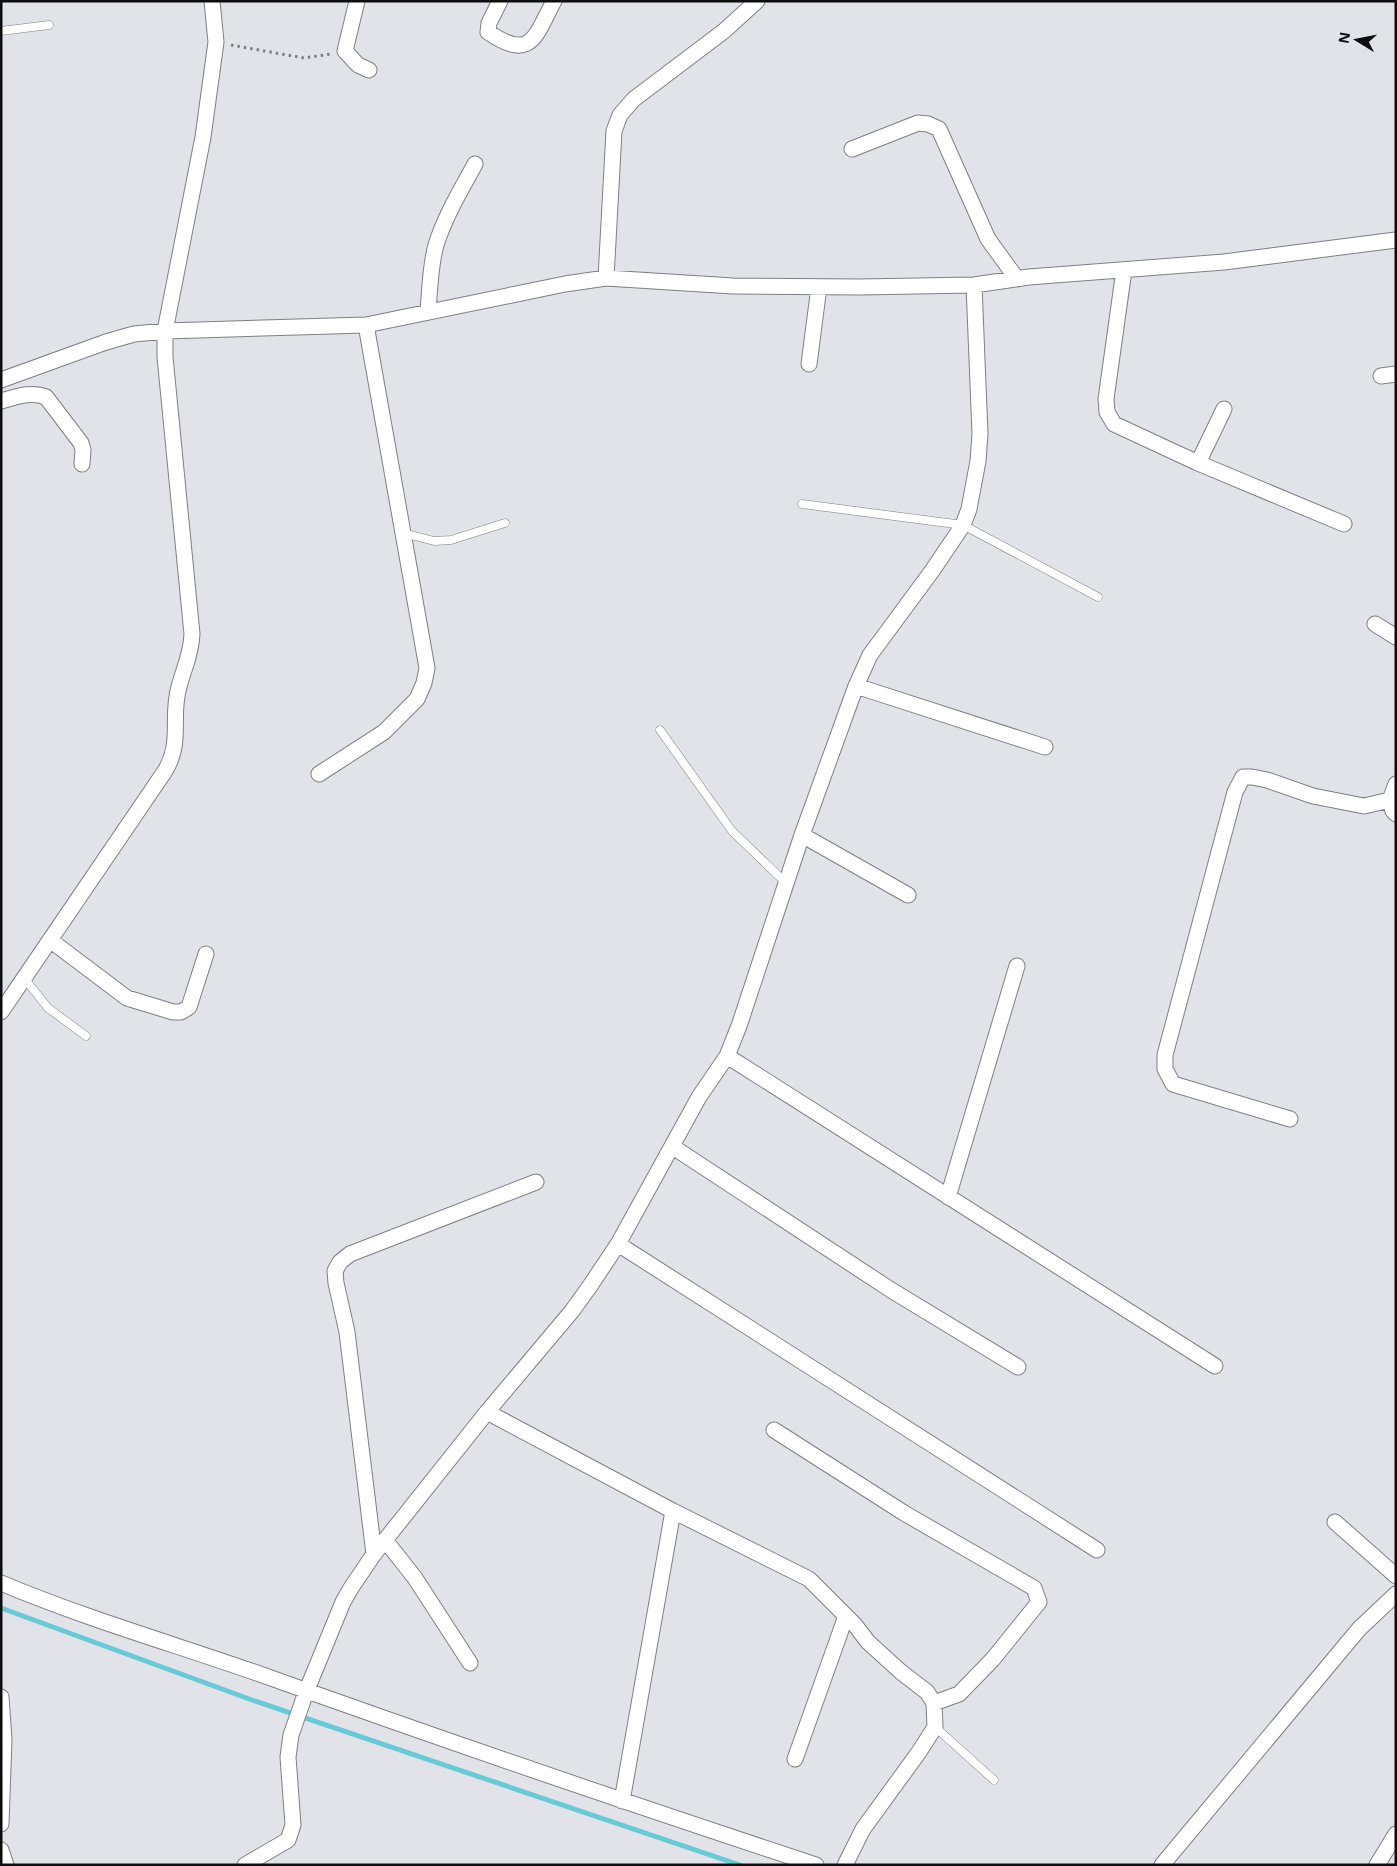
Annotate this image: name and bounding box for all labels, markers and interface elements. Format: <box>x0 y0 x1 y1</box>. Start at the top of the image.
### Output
north arrow <box>1332 15 1382 65</box>
text: N <box>1333 30 1354 45</box>

